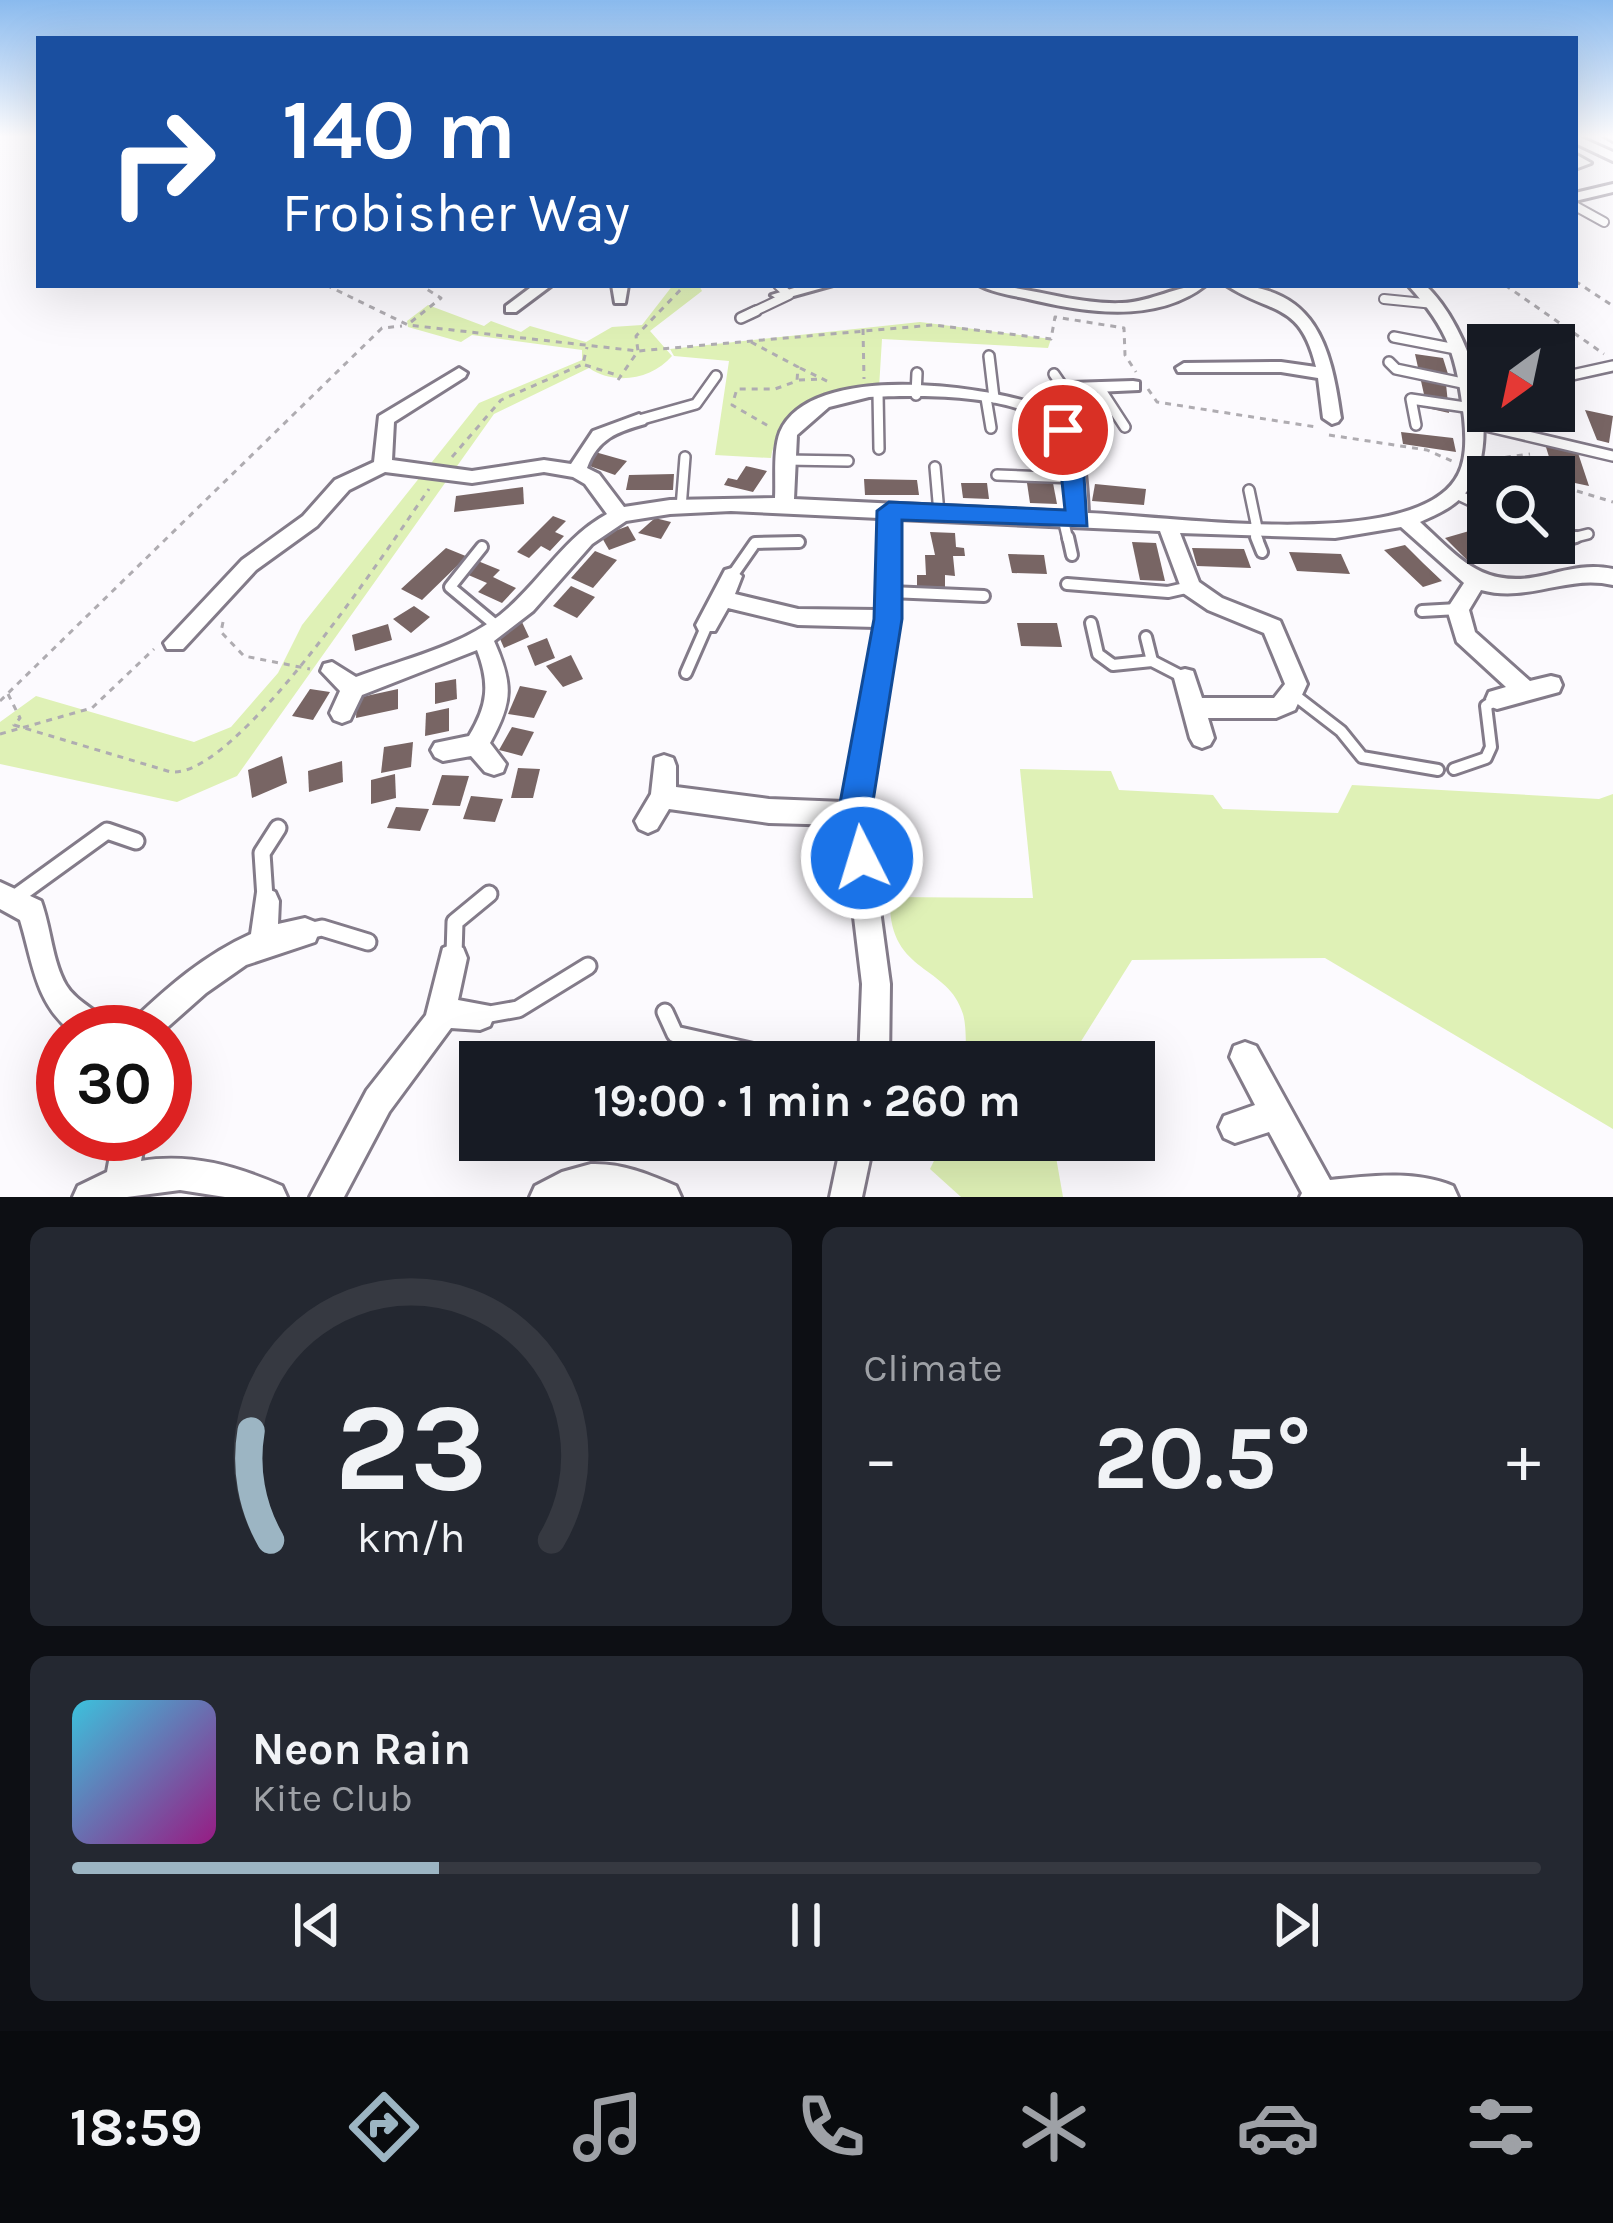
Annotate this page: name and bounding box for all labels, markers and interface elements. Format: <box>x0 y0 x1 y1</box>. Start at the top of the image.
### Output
text: 140 m <box>282 81 516 179</box>
icon: right <box>84 84 240 240</box>
text: Frobisher Way <box>282 181 630 245</box>
north arrow <box>1467 324 1575 432</box>
map controls <box>1467 324 1575 564</box>
pin <box>1012 379 1114 481</box>
icon: arrive <box>1030 397 1096 463</box>
button: search <box>1467 456 1575 564</box>
position arrow <box>799 795 925 921</box>
speed limit sign: 30 <box>36 1005 192 1161</box>
text: 19:00 · 1 min · 260 m <box>593 1075 1021 1127</box>
text: Climate <box>864 1345 1003 1391</box>
text: 23 <box>334 1375 487 1520</box>
text: 20.5° <box>1093 1405 1311 1511</box>
text: − <box>864 1420 898 1498</box>
text: + <box>1506 1420 1541 1498</box>
text: km/h <box>356 1512 465 1562</box>
text: Neon Rain <box>252 1723 471 1775</box>
text: Kite Club <box>252 1775 413 1821</box>
icon: previous <box>284 1892 350 1958</box>
icon: pause <box>773 1892 839 1958</box>
icon: next <box>1263 1892 1329 1958</box>
icon: directions <box>342 2085 426 2169</box>
icon: music <box>566 2085 650 2169</box>
icon: phone <box>789 2085 873 2169</box>
icon: climate <box>1012 2085 1096 2169</box>
icon: car <box>1236 2085 1320 2169</box>
icon: filters <box>1459 2085 1543 2169</box>
text: 18:59 <box>70 2095 203 2159</box>

